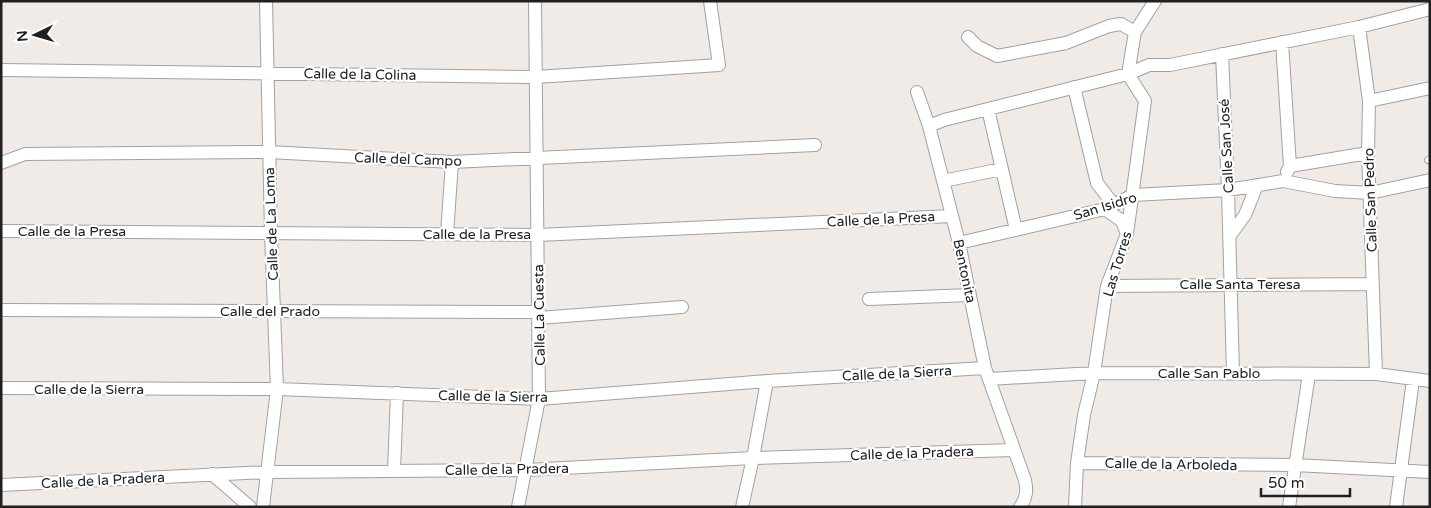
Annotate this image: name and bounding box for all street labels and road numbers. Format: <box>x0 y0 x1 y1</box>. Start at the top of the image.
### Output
street label: Calle de la Colina <box>303 65 417 84</box>
street label: Calle San José <box>1216 98 1237 194</box>
street label: Calle San Pedro <box>1360 147 1381 252</box>
street label: Calle del Campo <box>354 149 462 170</box>
street label: Calle de La Loma <box>261 167 282 281</box>
street label: San Isidro <box>1071 189 1139 224</box>
street label: Calle de la Presa <box>826 208 936 231</box>
street label: Calle de la Presa <box>18 223 126 240</box>
street label: Calle de la Presa <box>423 226 531 243</box>
street label: Las Torres <box>1099 229 1136 299</box>
street label: Bentonita <box>949 238 980 305</box>
street label: Calle La Cuesta <box>530 264 549 366</box>
street label: Calle Santa Teresa <box>1179 276 1301 293</box>
street label: Calle del Prado <box>220 303 320 320</box>
street label: Calle de la Sierra <box>842 362 952 385</box>
street label: Calle San Pablo <box>1158 365 1260 382</box>
street label: Calle de la Sierra <box>34 381 144 398</box>
street label: Calle de la Sierra <box>438 387 548 406</box>
street label: Calle de la Pradera <box>850 443 974 464</box>
street label: Calle de la Arboleda <box>1104 455 1237 474</box>
street label: Calle de la Pradera <box>445 460 569 479</box>
street label: Calle de la Pradera <box>41 469 165 492</box>

